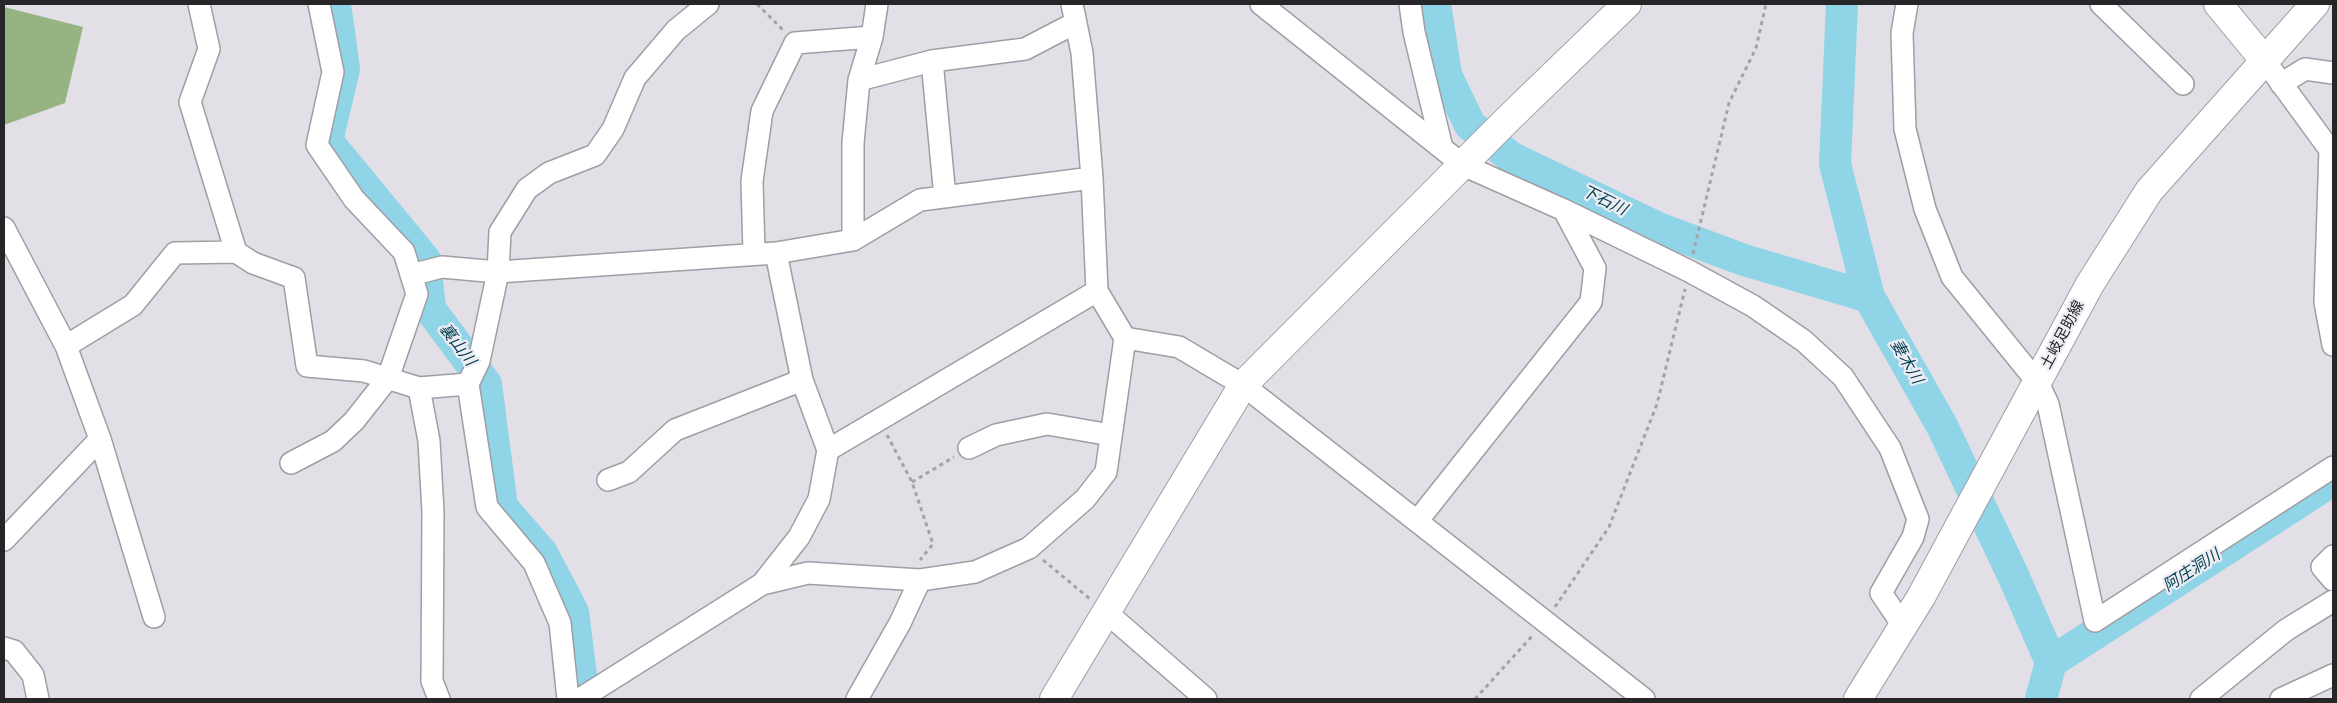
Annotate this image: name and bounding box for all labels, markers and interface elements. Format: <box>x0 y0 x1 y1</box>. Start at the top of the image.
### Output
water label: 下石川 <box>1578 182 1630 220</box>
street label: 土岐足助線 <box>2037 298 2089 372</box>
water label: 裏山川 <box>435 320 479 370</box>
water label: 妻木川 <box>1886 336 1926 388</box>
water label: 阿庄洞川 <box>2160 546 2224 596</box>

